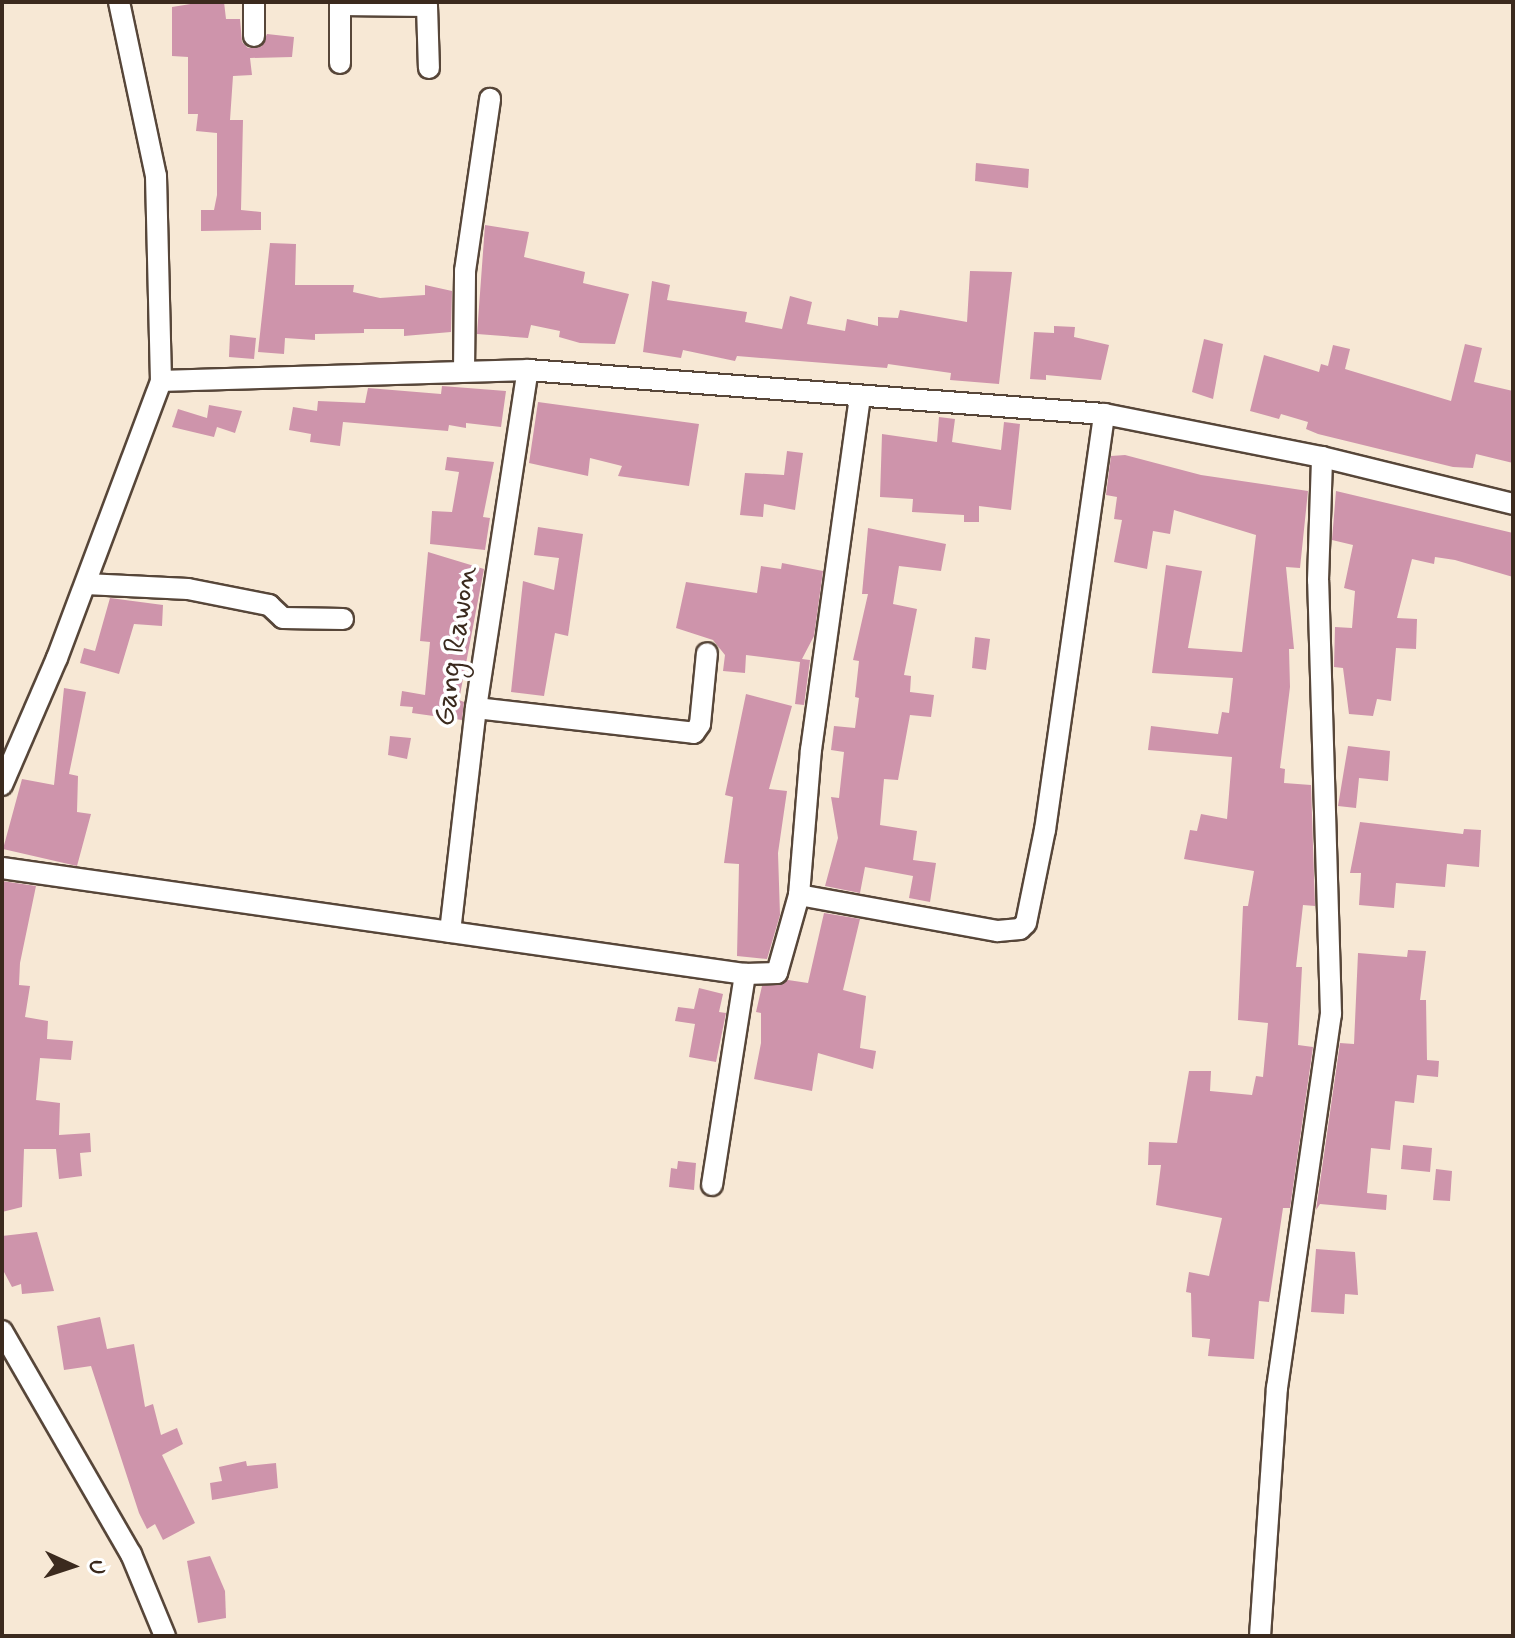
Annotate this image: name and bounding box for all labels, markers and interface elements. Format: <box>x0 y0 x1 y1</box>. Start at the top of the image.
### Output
street label: Gang Rawon <box>427 563 485 729</box>
north arrow <box>32 1526 112 1606</box>
text: U <box>82 1559 110 1575</box>

